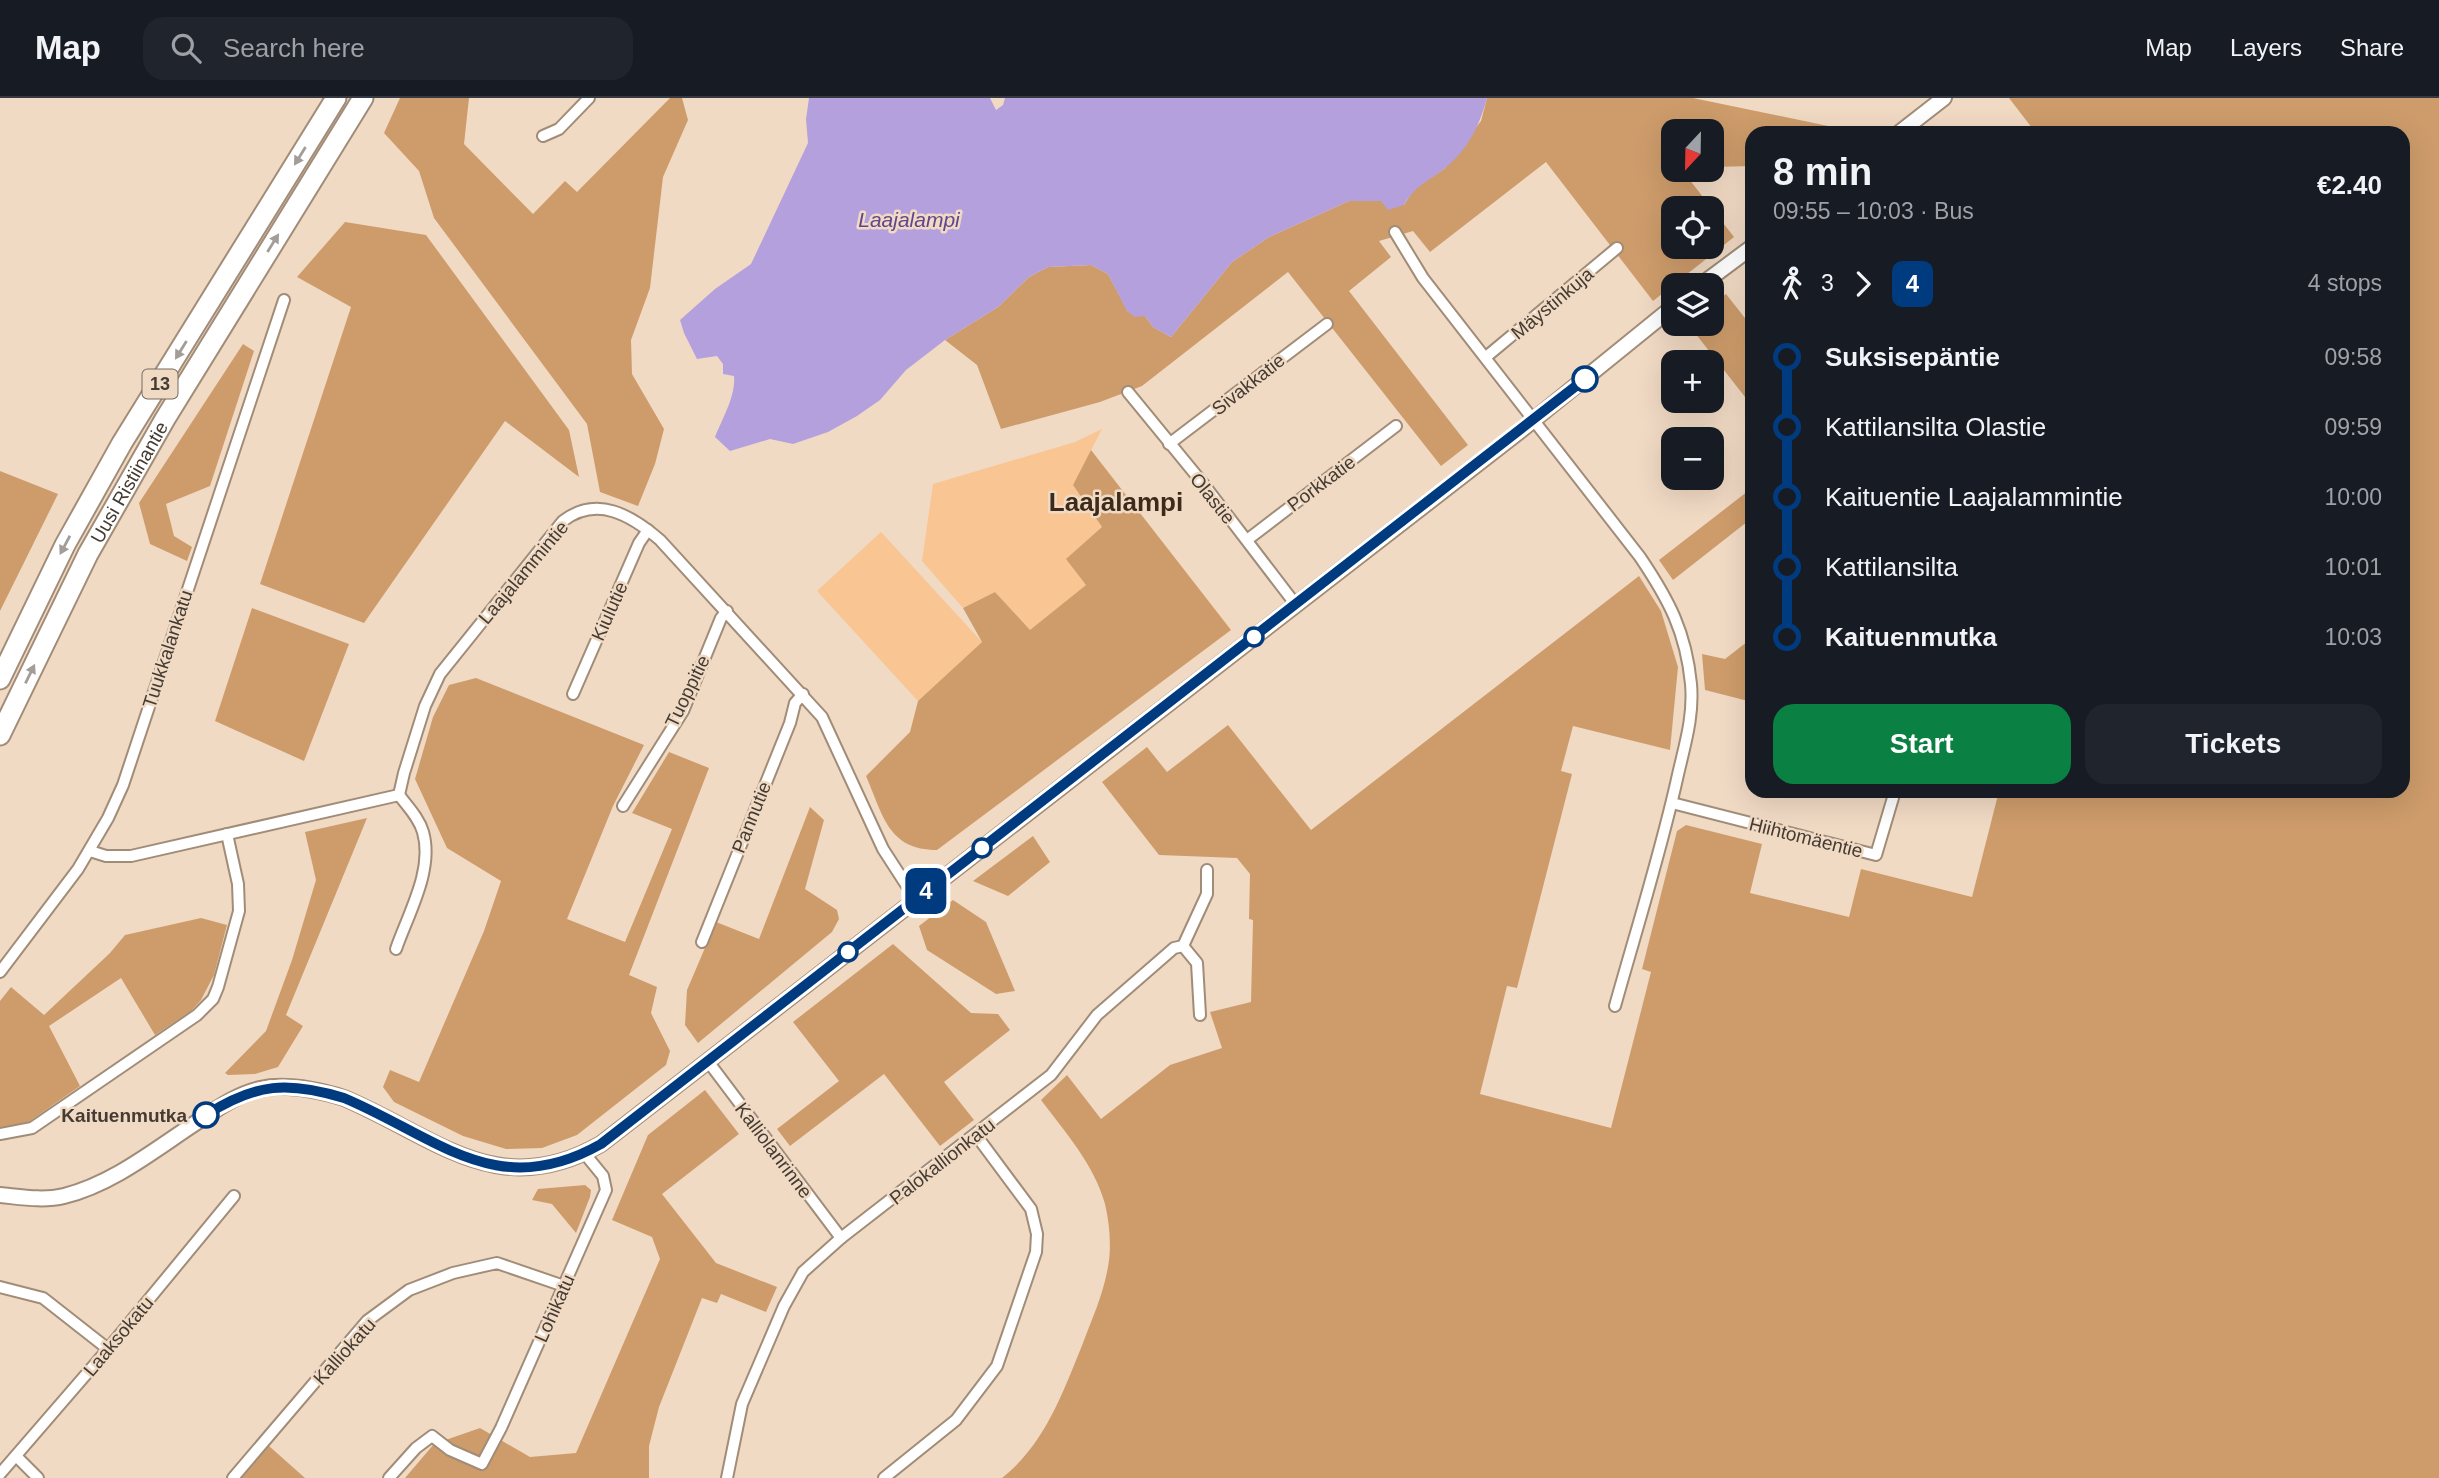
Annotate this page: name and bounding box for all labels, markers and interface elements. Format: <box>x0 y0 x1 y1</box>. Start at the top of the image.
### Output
search box <box>143 17 633 80</box>
text: Map <box>35 29 101 66</box>
icon: search <box>167 29 205 67</box>
text: Search here <box>223 33 365 63</box>
text: Map <box>2145 34 2192 61</box>
text: Layers <box>2230 34 2302 61</box>
text: Share <box>2340 34 2404 61</box>
north arrow <box>1661 119 1724 182</box>
map controls <box>1661 119 1724 490</box>
one-way arrow <box>294 147 307 166</box>
text: 8 min <box>1773 151 1872 193</box>
text: €2.40 <box>2317 170 2382 200</box>
button: locate <box>1661 196 1724 259</box>
text: 09:55 – 10:03 · Bus <box>1773 198 1974 224</box>
water label: Laajalampi <box>858 208 961 231</box>
one-way arrow <box>267 234 280 253</box>
street label: Mäystinkuja <box>1507 263 1598 344</box>
icon: walk <box>1773 265 1811 303</box>
icon: forward <box>1844 265 1882 303</box>
text: 3 <box>1821 270 1834 296</box>
text: 4 <box>1906 270 1919 297</box>
text: 4 stops <box>2308 270 2382 296</box>
button: layers <box>1661 273 1724 336</box>
one-way arrow <box>174 340 187 359</box>
text: Suksisepäntie <box>1825 342 2000 372</box>
text: 09:58 <box>2324 344 2382 370</box>
street label: Sivakkatie <box>1208 349 1289 419</box>
button: + <box>1661 350 1724 413</box>
unlabelled marker <box>1572 366 1598 392</box>
road number: 13 <box>142 370 178 398</box>
text: Kattilansilta Olastie <box>1825 412 2046 442</box>
text: 09:59 <box>2324 414 2382 440</box>
street label: Uusi Ristiinantie <box>87 418 172 547</box>
button: − <box>1661 427 1724 490</box>
street label: Porkkatie <box>1283 451 1359 516</box>
street label: Olastie <box>1186 469 1239 528</box>
text: Kaituentie Laajalammintie <box>1825 482 2123 512</box>
text: 10:00 <box>2324 484 2382 510</box>
district label: Laajalampi <box>1049 487 1183 517</box>
street label: Laajalammintie <box>474 517 572 628</box>
one-way arrow <box>59 536 71 555</box>
text: Kattilansilta <box>1825 552 1958 582</box>
text: 10:01 <box>2324 554 2382 580</box>
street label: Kiulutie <box>587 578 632 644</box>
street label: Tuukkalankatu <box>139 587 196 711</box>
text: Kaituenmutka <box>1825 622 1997 652</box>
text: 10:03 <box>2324 624 2382 650</box>
unlabelled marker <box>1244 627 1264 647</box>
street label: Tuoppitie <box>661 652 714 731</box>
one-way arrow <box>24 664 35 684</box>
button: Start <box>1773 704 2071 784</box>
button: Tickets <box>2085 704 2382 784</box>
street label: Pannutie <box>728 778 775 856</box>
street label: Hiihtomäentie <box>1747 813 1865 862</box>
unlabelled marker <box>972 838 992 858</box>
line badge: 4 <box>903 868 949 914</box>
text: 4 <box>919 877 933 904</box>
unlabelled marker <box>838 942 858 962</box>
street label: Kalliolanrinne <box>731 1098 816 1202</box>
marker: Kaituenmutka <box>193 1102 219 1128</box>
place label: Kaituenmutka <box>61 1105 187 1126</box>
street label: Palokallionkatu <box>885 1114 999 1209</box>
street label: Lohikatu <box>530 1271 579 1345</box>
street label: Laaksokatu <box>79 1292 158 1380</box>
street label: Kalliokatu <box>309 1314 380 1389</box>

